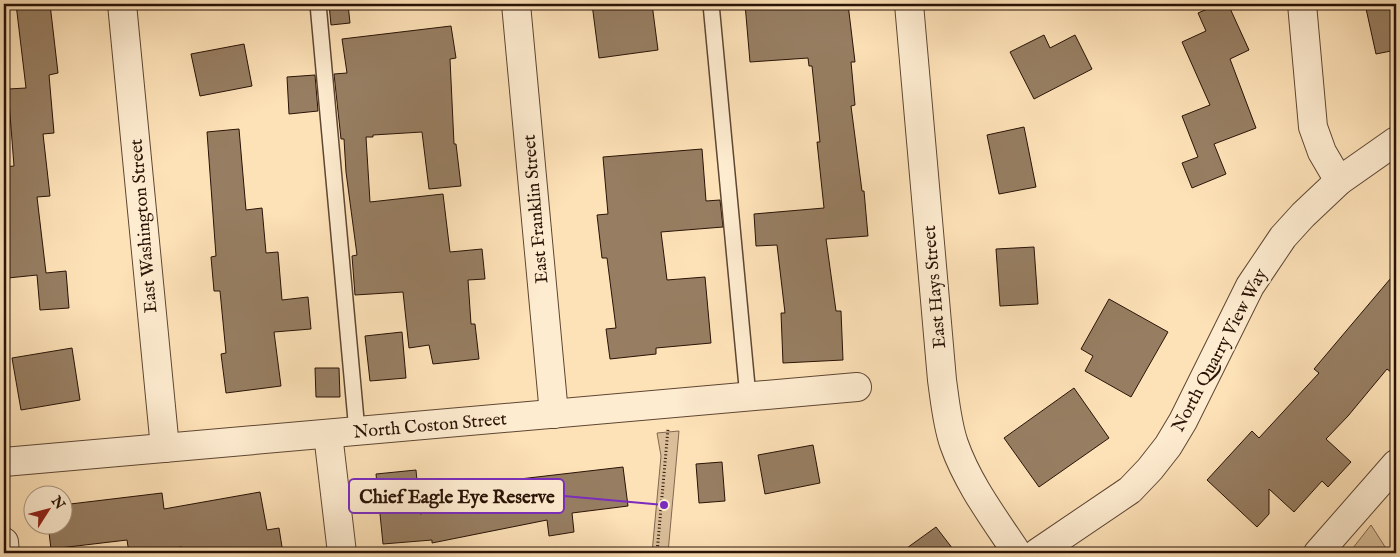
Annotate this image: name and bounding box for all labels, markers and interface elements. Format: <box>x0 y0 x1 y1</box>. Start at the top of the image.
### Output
street label: East Franklin Street <box>519 133 554 284</box>
street label: East Washington Street <box>125 138 164 314</box>
street label: East Hays Street <box>919 224 952 349</box>
street label: North Quarry View Way <box>1167 265 1273 436</box>
street label: North Coston Street <box>352 408 508 445</box>
callout: Chief Eagle Eye Reserve <box>349 479 564 513</box>
north arrow <box>22 484 72 534</box>
text: Chief Eagle Eye Reserve <box>359 486 555 510</box>
text: N <box>46 492 69 513</box>

